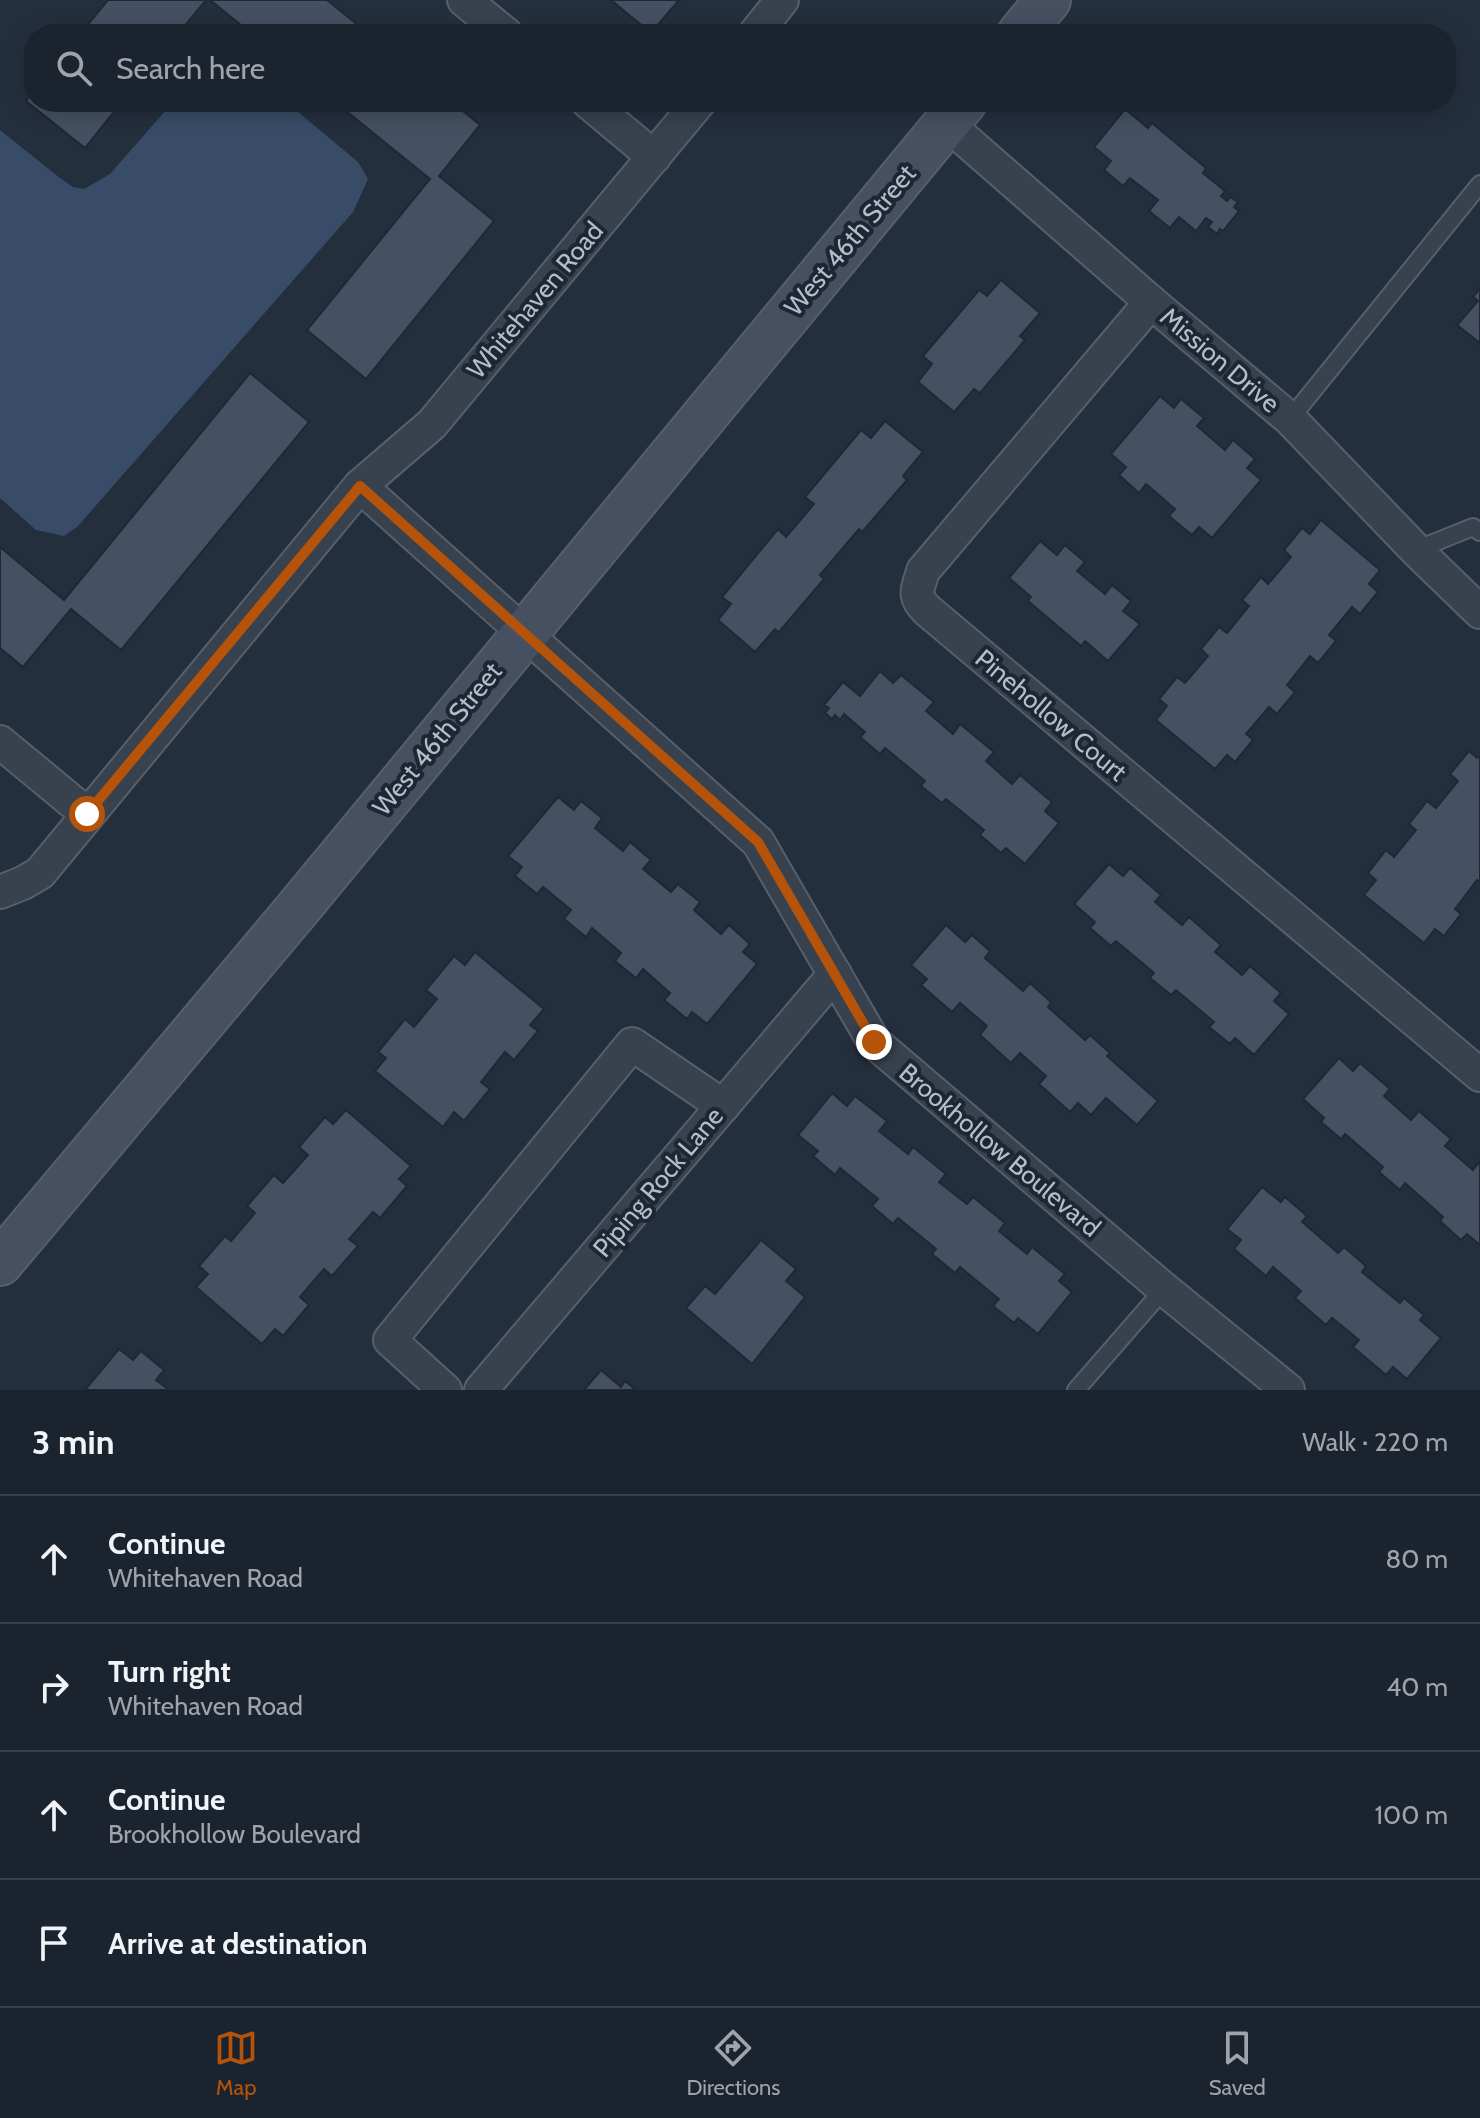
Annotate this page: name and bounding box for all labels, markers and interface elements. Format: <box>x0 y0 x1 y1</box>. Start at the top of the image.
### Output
search box <box>24 24 1456 112</box>
icon: search <box>52 46 96 90</box>
text: Search here <box>116 50 265 87</box>
street label: West 46th Street <box>777 158 923 322</box>
street label: Whitehaven Road <box>460 215 610 385</box>
street label: Mission Drive <box>1154 301 1286 419</box>
street label: Pinehollow Court <box>969 642 1133 788</box>
street label: West 46th Street <box>366 656 509 822</box>
route start <box>69 796 105 832</box>
route end <box>856 1024 892 1060</box>
street label: Brookhollow Boulevard <box>893 1056 1107 1244</box>
street label: Piping Rock Lane <box>586 1101 730 1263</box>
text: 3 min <box>32 1421 114 1463</box>
text: Walk · 220 m <box>1302 1426 1448 1458</box>
text: Continue <box>108 1525 225 1562</box>
icon: ahead <box>32 1537 76 1581</box>
text: 80 m <box>1385 1543 1448 1575</box>
text: Whitehaven Road <box>108 1562 303 1594</box>
text: Turn right <box>108 1653 231 1690</box>
icon: right <box>32 1665 76 1709</box>
text: 40 m <box>1386 1671 1448 1703</box>
text: Whitehaven Road <box>108 1690 303 1722</box>
text: Continue <box>108 1781 225 1818</box>
icon: ahead <box>32 1793 76 1837</box>
text: 100 m <box>1375 1799 1448 1831</box>
text: Brookhollow Boulevard <box>108 1818 361 1850</box>
icon: arrive <box>32 1921 76 1965</box>
text: Arrive at destination <box>108 1925 368 1962</box>
tab: Map <box>214 2026 258 2101</box>
tab: Directions <box>686 2026 780 2101</box>
tab: Saved <box>1209 2026 1266 2101</box>

